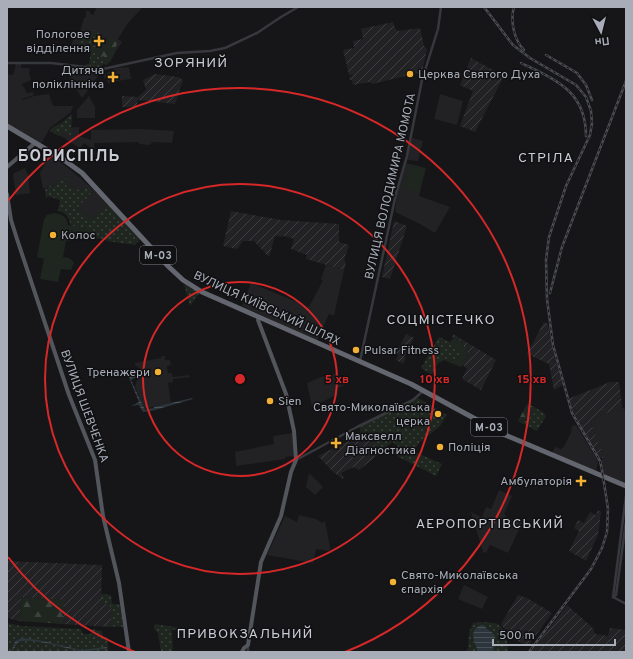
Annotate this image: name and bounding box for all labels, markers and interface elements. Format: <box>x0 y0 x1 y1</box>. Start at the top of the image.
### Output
north arrow <box>581 12 621 52</box>
place label: Пологове відділення <box>26 27 90 57</box>
text: Пн <box>594 33 610 49</box>
marker: Пологове відділення <box>93 35 105 47</box>
district label: ЗОРЯНИЙ <box>154 54 228 72</box>
place label: Дитяча поліклінніка <box>32 63 104 93</box>
place label: Церква Святого Духа <box>418 67 540 83</box>
marker: Церква Святого Духа <box>405 69 415 79</box>
marker: Дитяча поліклінніка <box>107 71 119 83</box>
street label: ВУЛИЦЯ ВОЛОДИМИРА МОМОТА <box>362 91 420 281</box>
district label: БОРИСПІЛЬ <box>18 147 120 167</box>
district label: СТРІЛА <box>518 150 574 167</box>
place label: Колос <box>61 228 96 244</box>
marker: Колос <box>48 230 58 240</box>
road number: М-03 <box>140 246 176 264</box>
street label: ВУЛИЦЯ КИЇВСЬКИЙ ШЛЯХ <box>191 268 343 350</box>
district label: СОЦМІСТЕЧКО <box>386 312 496 329</box>
place label: Pulsar Fitness <box>364 343 439 359</box>
marker: Pulsar Fitness <box>351 345 361 355</box>
street label: ВУЛИЦЯ ШЕВЧЕНКА <box>56 348 112 465</box>
place label: Тренажери <box>87 365 150 381</box>
marker: Тренажери <box>153 367 163 377</box>
centre of rings <box>233 372 247 386</box>
text: 5 хв <box>325 372 349 388</box>
text: 10 хв <box>420 372 450 388</box>
text: 15 хв <box>517 372 547 388</box>
place label: Sien <box>278 394 302 410</box>
marker: Sien <box>265 396 275 406</box>
place label: Свято-Миколаївська церка <box>313 400 430 430</box>
marker: Свято-Миколаївська церка <box>433 409 443 419</box>
road number: М-03 <box>471 418 507 436</box>
place label: Максвелл Діагностика <box>345 429 416 459</box>
marker: Максвелл Діагностика <box>330 437 342 449</box>
place label: Поліція <box>448 440 491 456</box>
marker: Поліція <box>435 442 445 452</box>
place label: Амбулаторія <box>500 474 572 490</box>
marker: Амбулаторія <box>575 475 587 487</box>
district label: АЕРОПОРТІВСЬКИЙ <box>416 515 564 533</box>
place label: Свято-Миколаївська єпархія <box>401 568 518 598</box>
marker: Свято-Миколаївська єпархія <box>388 577 398 587</box>
scale bar <box>493 621 615 647</box>
district label: ПРИВОКЗАЛЬНИЙ <box>177 625 313 643</box>
text: 500 m <box>499 628 535 644</box>

